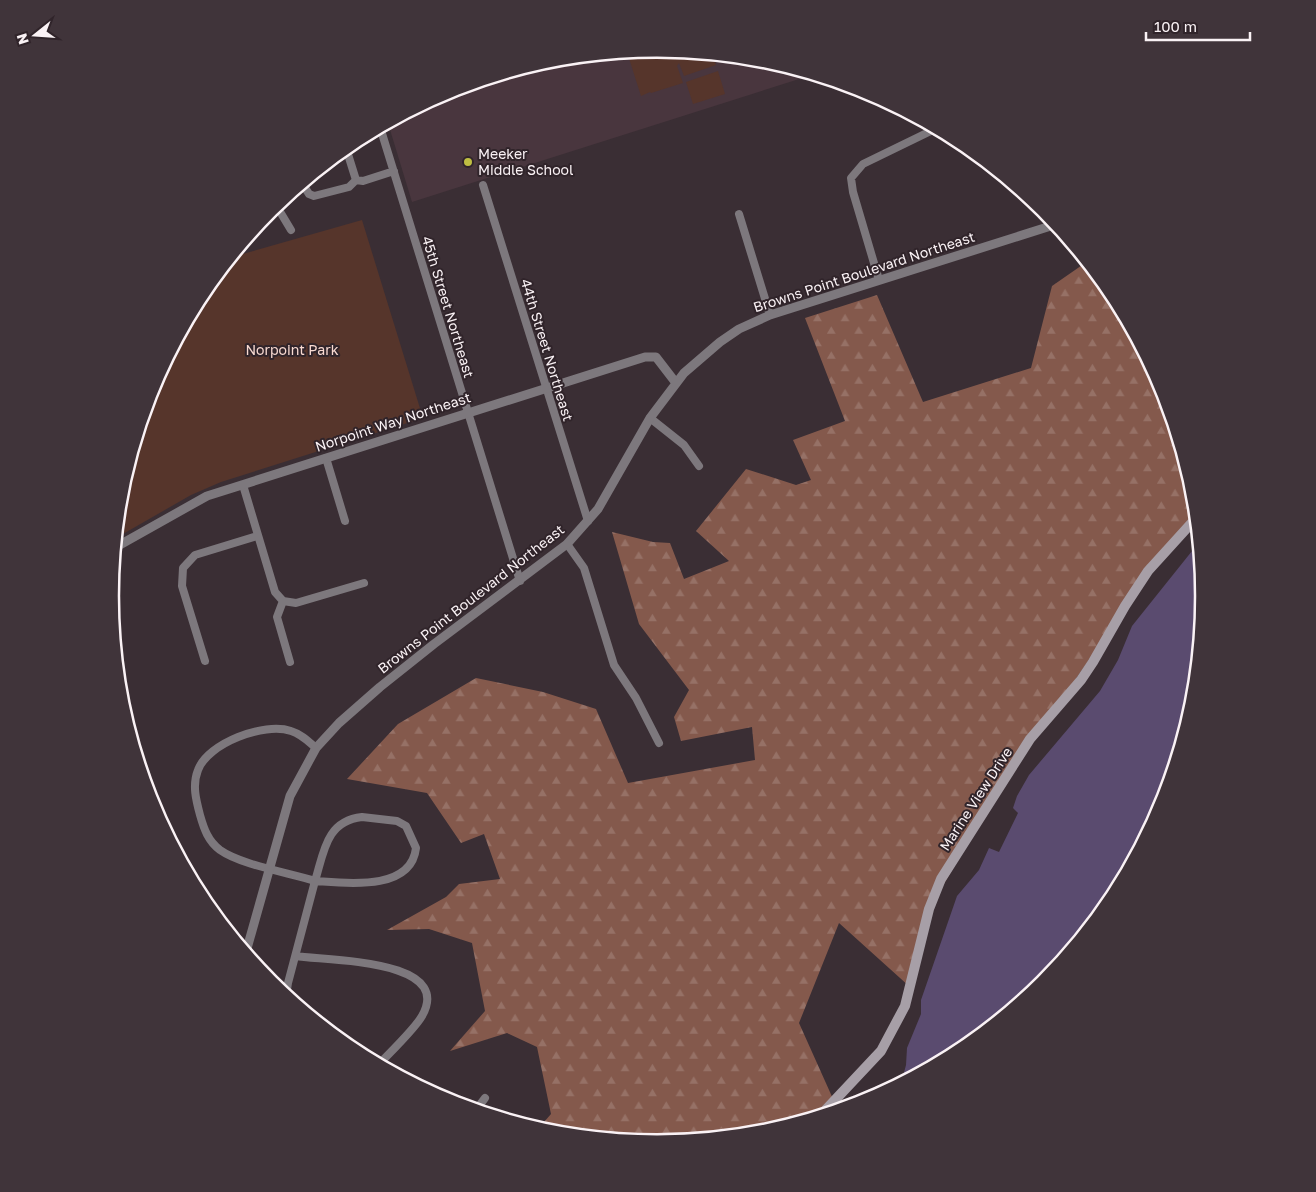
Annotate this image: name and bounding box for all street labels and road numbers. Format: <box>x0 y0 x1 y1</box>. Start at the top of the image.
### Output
street label: Browns Point Boulevard Northeast <box>751 228 977 315</box>
street label: 45th Street Northeast <box>419 234 478 380</box>
street label: 44th Street Northeast <box>518 277 577 423</box>
street label: Norpoint Way Northeast <box>313 388 473 455</box>
street label: Browns Point Boulevard Northeast <box>374 521 567 677</box>
street label: Marine View Drive <box>936 744 1015 854</box>

